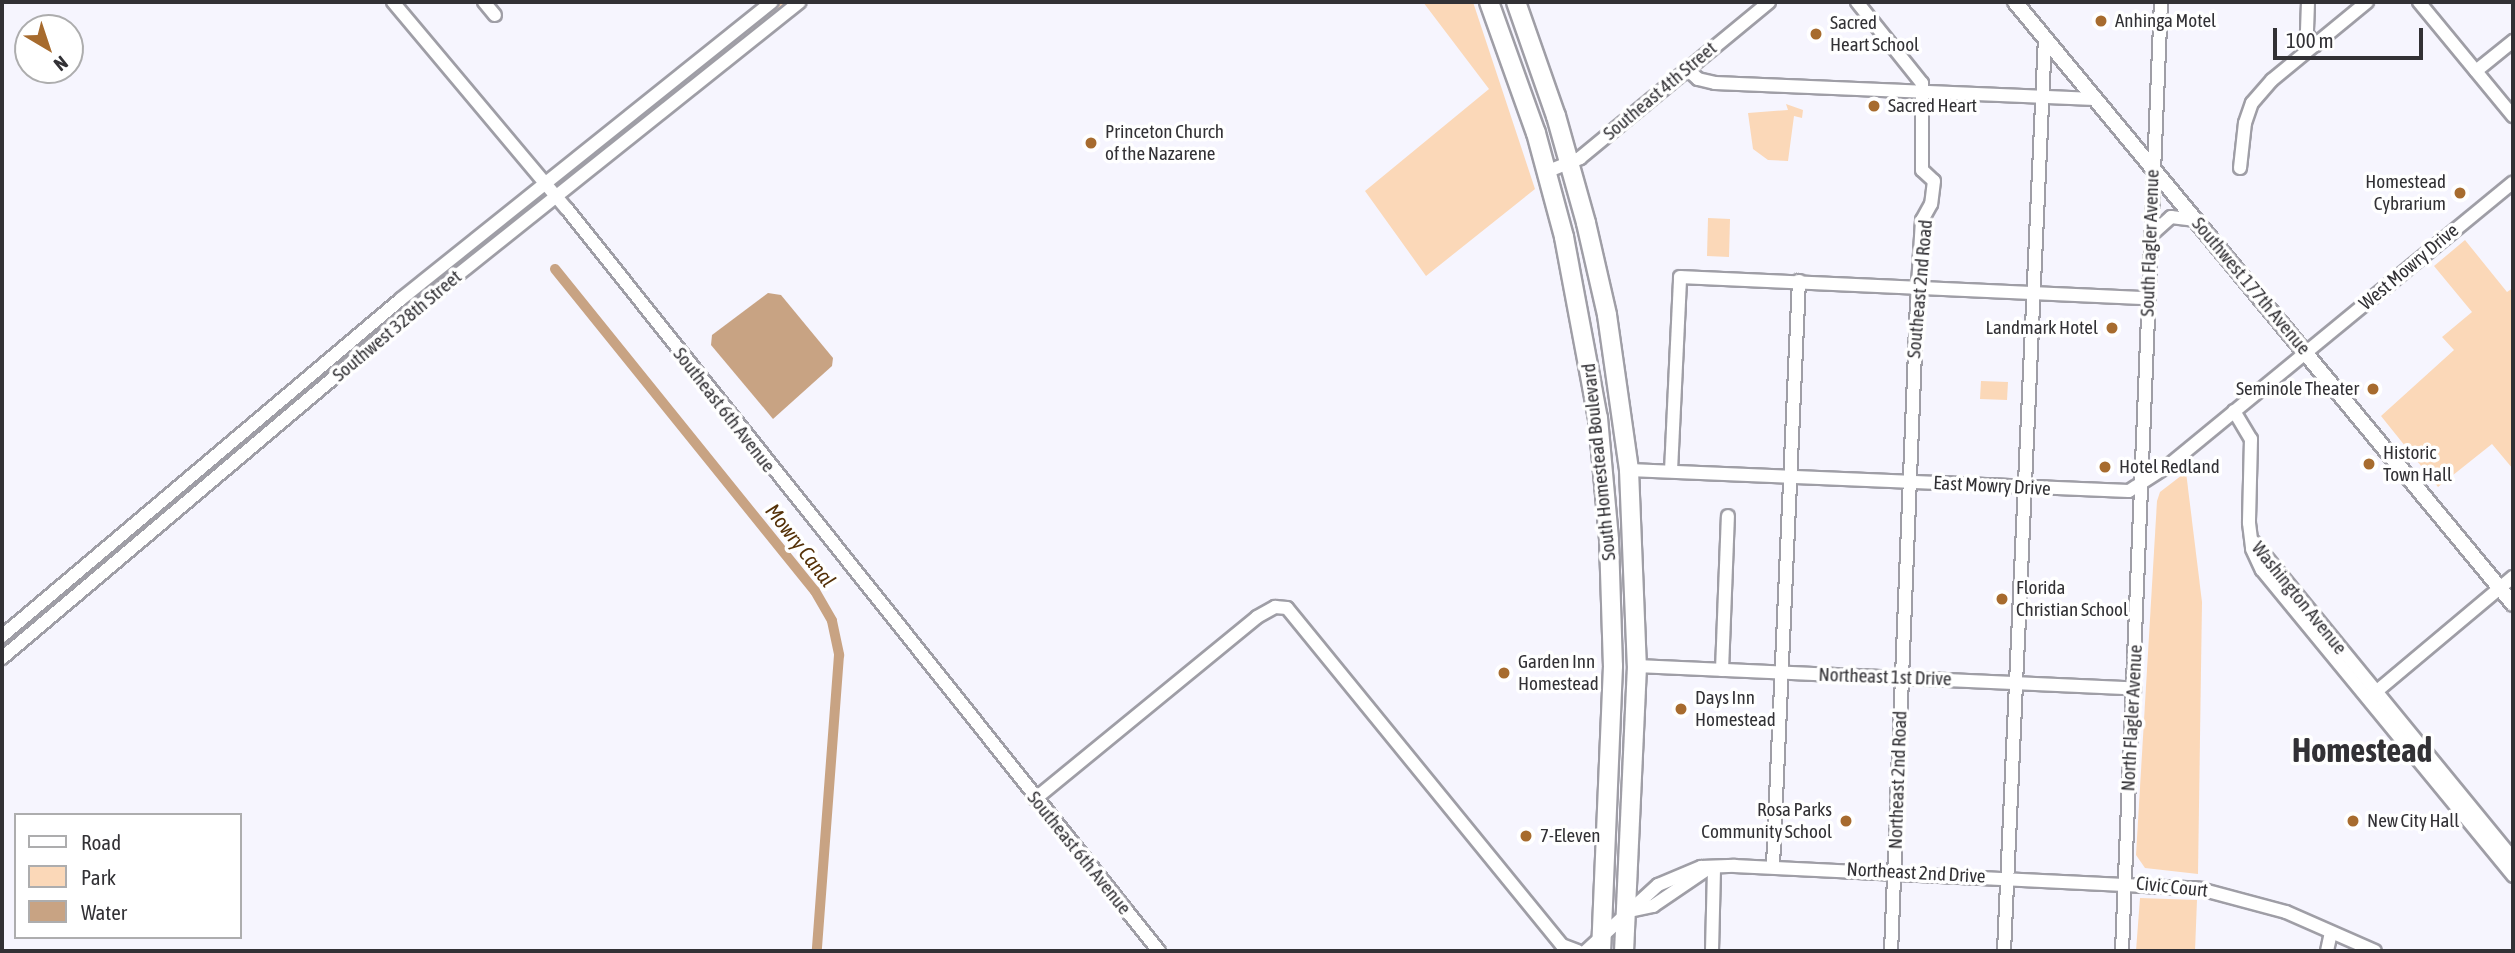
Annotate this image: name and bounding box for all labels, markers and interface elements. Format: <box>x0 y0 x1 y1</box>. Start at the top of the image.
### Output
place label: Anhinga Motel <box>2115 10 2216 32</box>
place label: Sacred Heart School <box>1830 12 1919 56</box>
marker: Anhinga Motel <box>2093 13 2109 29</box>
north arrow <box>14 14 84 84</box>
scale bar <box>2277 14 2428 58</box>
marker: Sacred Heart School <box>1808 26 1824 42</box>
text: 100 m <box>2286 28 2334 52</box>
street label: Southeast 4th Street <box>1599 37 1721 145</box>
text: N <box>50 52 72 76</box>
place label: Sacred Heart <box>1888 95 1977 117</box>
marker: Sacred Heart <box>1866 98 1882 114</box>
place label: Princeton Church of the Nazarene <box>1105 121 1224 165</box>
marker: Princeton Church of the Nazarene <box>1083 135 1099 151</box>
street label: South Flagler Avenue <box>2136 169 2164 317</box>
place label: Homestead Cybrarium <box>2365 171 2446 215</box>
marker: Homestead Cybrarium <box>2452 185 2468 201</box>
street label: Southwest 177th Avenue <box>2187 213 2315 359</box>
street label: Southeast 2nd Road <box>1903 219 1937 359</box>
street label: West Mowry Drive <box>2355 219 2463 315</box>
street label: Southwest 328th Street <box>328 265 466 387</box>
place label: Landmark Hotel <box>1986 317 2098 339</box>
marker: Landmark Hotel <box>2104 320 2120 336</box>
street label: Southeast 6th Avenue <box>668 343 780 477</box>
street label: South Homestead Boulevard <box>1577 362 1621 562</box>
place label: Seminole Theater <box>2236 378 2359 400</box>
marker: Seminole Theater <box>2365 381 2381 397</box>
place label: Historic Town Hall <box>2383 442 2452 486</box>
place label: Hotel Redland <box>2119 456 2220 478</box>
marker: Historic Town Hall <box>2361 456 2377 472</box>
marker: Hotel Redland <box>2097 459 2113 475</box>
street label: East Mowry Drive <box>1933 472 2051 500</box>
water label: Mowry Canal <box>761 498 841 592</box>
street label: Washington Avenue <box>2247 537 2351 659</box>
place label: Florida Christian School <box>2016 577 2128 621</box>
marker: Florida Christian School <box>1994 591 2010 607</box>
street label: North Flagler Avenue <box>2117 644 2147 792</box>
place label: Garden Inn Homestead <box>1518 651 1599 695</box>
street label: Northeast 1st Drive <box>1818 663 1952 691</box>
marker: Garden Inn Homestead <box>1496 665 1512 681</box>
place label: Days Inn Homestead <box>1695 687 1776 731</box>
marker: Days Inn Homestead <box>1673 701 1689 717</box>
street label: Northeast 2nd Road <box>1884 710 1912 850</box>
district label: Homestead <box>2292 731 2432 771</box>
street label: Southeast 6th Avenue <box>1022 787 1136 919</box>
place label: Rosa Parks Community School <box>1701 799 1832 843</box>
place label: New City Hall <box>2367 810 2459 832</box>
legend <box>14 813 242 939</box>
marker: Rosa Parks Community School <box>1838 813 1854 829</box>
marker: New City Hall <box>2345 813 2361 829</box>
place label: 7-Eleven <box>1540 825 1601 847</box>
marker: 7-Eleven <box>1518 828 1534 844</box>
text: Road <box>81 830 121 854</box>
street label: Northeast 2nd Drive <box>1846 858 1986 888</box>
text: Park <box>81 865 116 889</box>
street label: Civic Court <box>2135 872 2209 902</box>
text: Water <box>81 900 127 924</box>

